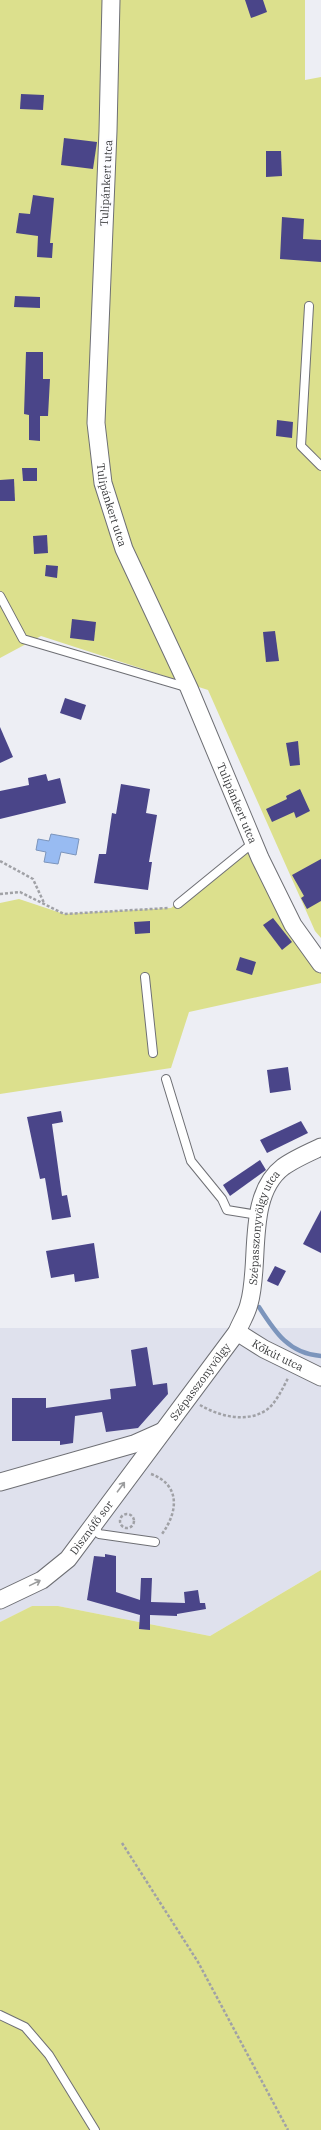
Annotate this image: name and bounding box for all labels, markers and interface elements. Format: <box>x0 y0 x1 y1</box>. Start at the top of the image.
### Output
street label: Tulipánkert utca <box>97 140 115 226</box>
street label: Tulipánkert utca <box>94 462 130 549</box>
street label: Tulipánkert utca <box>214 760 260 846</box>
street label: Szépasszonyvölgy utca <box>246 1167 283 1286</box>
street label: Kőkút utca <box>249 1336 306 1374</box>
street label: Szépasszonyvölgy <box>167 1340 234 1423</box>
one-way arrow <box>116 1482 125 1493</box>
street label: Disznófő sor <box>67 1498 116 1558</box>
one-way arrow <box>29 1579 41 1587</box>

